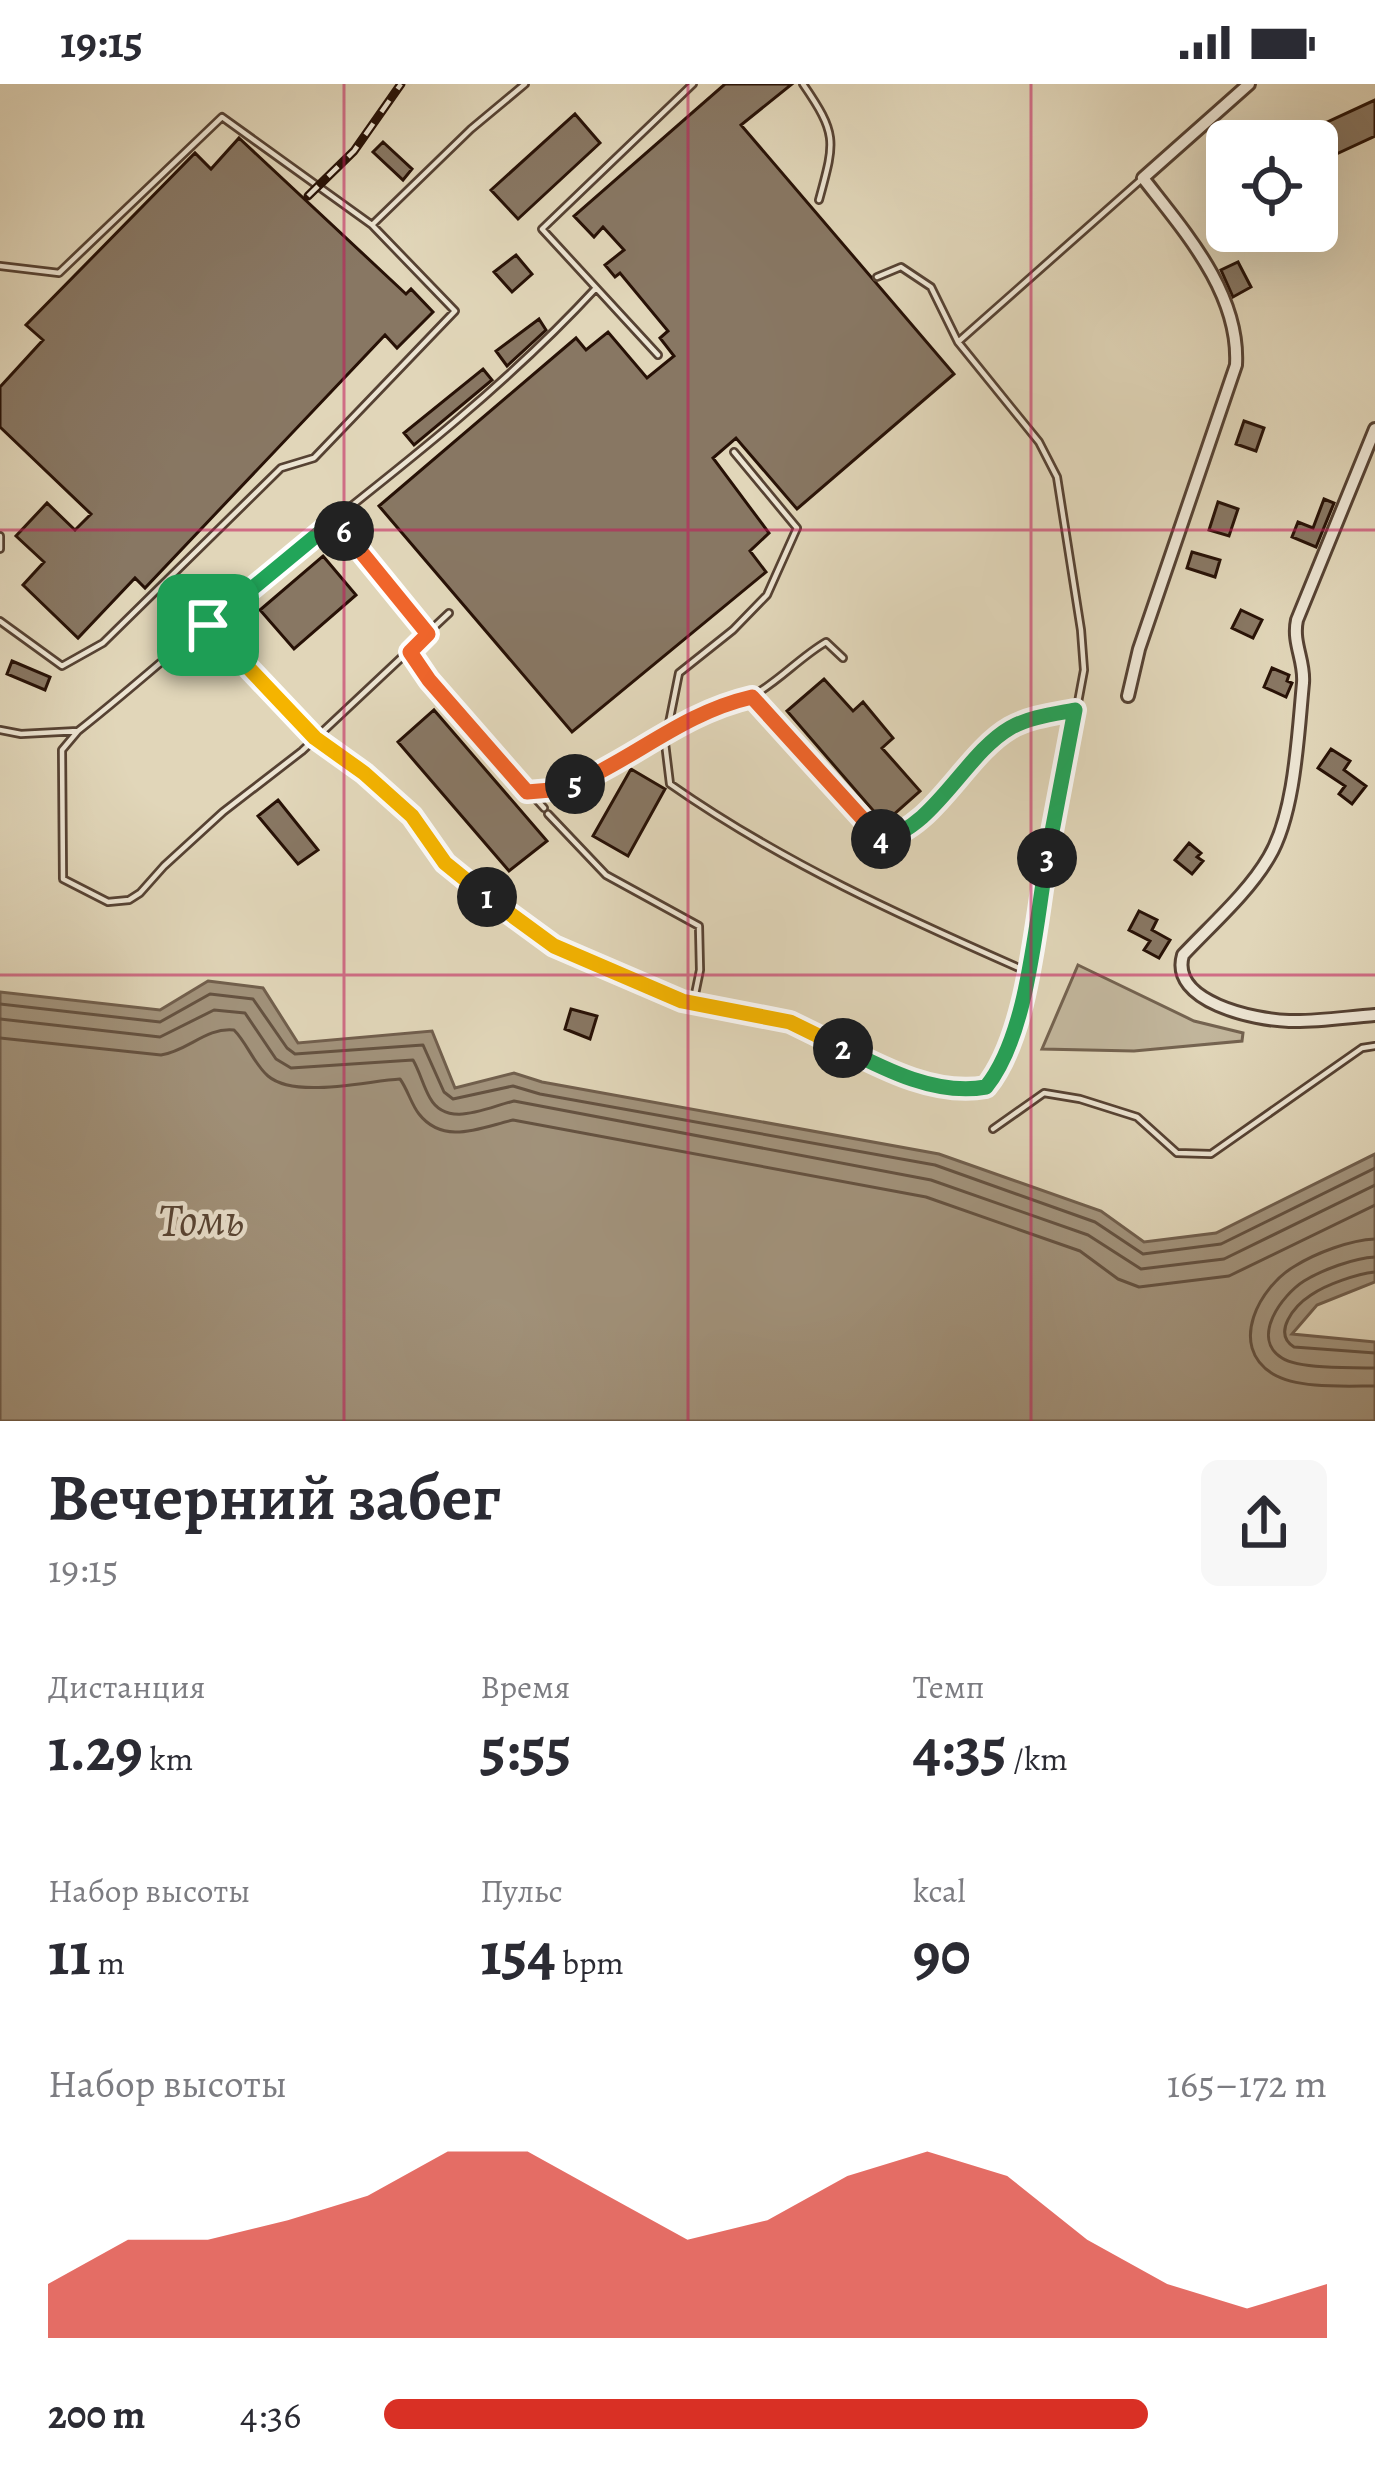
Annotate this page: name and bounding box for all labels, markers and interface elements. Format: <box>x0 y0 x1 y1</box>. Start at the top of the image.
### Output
text: 19:15 <box>60 11 143 73</box>
map controls <box>1206 120 1338 252</box>
button: locate <box>1206 120 1338 252</box>
pin: 6 <box>314 501 374 561</box>
text: 6 <box>336 508 352 553</box>
pin <box>157 574 259 676</box>
icon: arrive <box>175 592 241 658</box>
pin: 5 <box>545 754 605 814</box>
text: 5 <box>568 761 582 806</box>
pin: 4 <box>851 809 911 869</box>
text: 4 <box>873 816 889 861</box>
pin: 3 <box>1017 828 1077 888</box>
text: 3 <box>1040 835 1054 880</box>
pin: 1 <box>457 867 517 927</box>
text: 1 <box>481 874 493 919</box>
pin: 2 <box>813 1018 873 1078</box>
text: 2 <box>835 1025 851 1070</box>
water label: Томь <box>158 1189 244 1251</box>
text: Вечерний забег <box>48 1452 501 1542</box>
button: share <box>1201 1460 1327 1586</box>
text: 19:15 <box>48 1542 118 1595</box>
text: Дистанция <box>48 1664 205 1709</box>
text: Время <box>480 1664 570 1709</box>
text: Темп <box>913 1664 985 1709</box>
text: 1.29 <box>48 1709 143 1791</box>
text: 5:55 <box>480 1709 571 1791</box>
text: 4:35 <box>913 1709 1007 1791</box>
text: km <box>143 1736 193 1781</box>
text: /km <box>1007 1736 1068 1781</box>
text: Набор высоты <box>48 1868 250 1913</box>
text: Пульс <box>480 1868 563 1913</box>
text: kcal <box>913 1868 966 1913</box>
text: 11 <box>48 1913 91 1995</box>
text: 154 <box>480 1913 556 1995</box>
text: 90 <box>913 1913 971 1995</box>
text: m <box>91 1940 125 1985</box>
text: bpm <box>556 1940 624 1985</box>
text: Набор высоты <box>48 2057 287 2110</box>
text: 165–172 m <box>1167 2057 1327 2110</box>
text: 200 m <box>48 2388 146 2441</box>
text: 4:36 <box>240 2388 301 2441</box>

